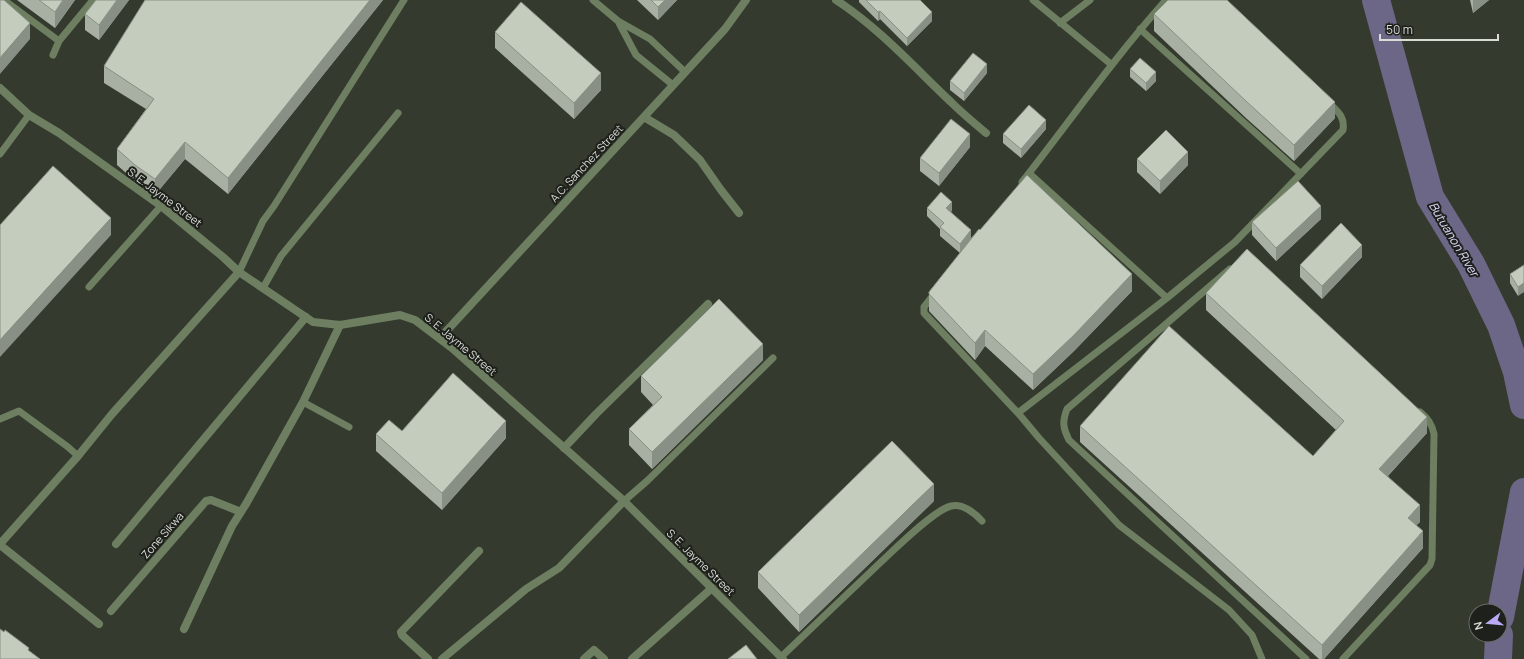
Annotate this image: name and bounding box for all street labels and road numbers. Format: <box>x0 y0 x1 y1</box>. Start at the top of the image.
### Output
street label: A.C. Sanchez Street <box>546 121 626 205</box>
street label: S. E. Jayme Street <box>125 164 205 230</box>
street label: S. E. Jayme Street <box>422 309 500 379</box>
street label: Zone Sikwa <box>138 508 186 562</box>
street label: S. E. Jayme Street <box>664 525 738 599</box>

